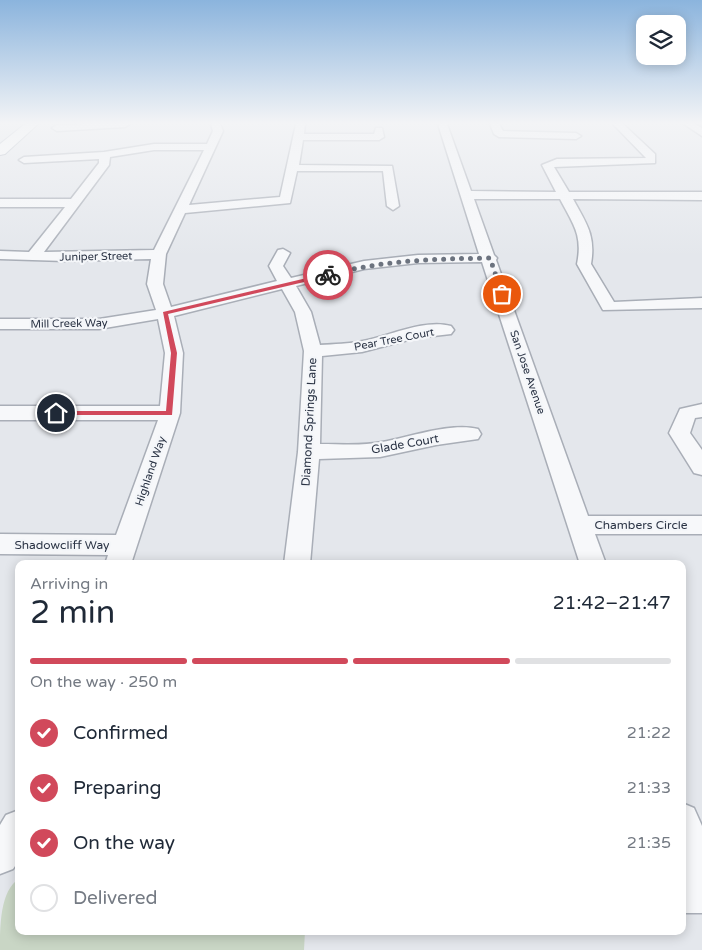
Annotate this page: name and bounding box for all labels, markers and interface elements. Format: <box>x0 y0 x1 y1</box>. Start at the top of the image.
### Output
map controls <box>636 15 686 65</box>
button: layers <box>636 15 686 65</box>
street label: Juniper Street <box>59 249 133 264</box>
courier <box>303 250 353 300</box>
icon: bike <box>314 261 342 289</box>
pin <box>481 273 523 315</box>
icon: bag <box>488 280 516 308</box>
street label: Mill Creek Way <box>30 316 108 331</box>
street label: Pear Tree Court <box>353 325 435 354</box>
street label: San Jose Avenue <box>507 328 548 416</box>
street label: Diamond Springs Lane <box>299 357 319 487</box>
pin <box>35 392 77 434</box>
icon: home <box>42 399 70 427</box>
street label: Glade Court <box>370 431 440 457</box>
street label: Highland Way <box>132 435 168 508</box>
street label: Chambers Circle <box>594 518 688 532</box>
street label: Shadowcliff Way <box>14 538 110 552</box>
text: Arriving in <box>30 574 108 594</box>
text: 21:42–21:47 <box>553 592 671 614</box>
text: 2 min <box>30 594 115 632</box>
text: On the way · 250 m <box>30 672 177 692</box>
icon: check <box>30 719 58 747</box>
text: Confirmed <box>73 722 168 744</box>
text: 21:22 <box>627 723 671 743</box>
icon: check <box>30 774 58 802</box>
text: Preparing <box>73 777 162 799</box>
text: 21:33 <box>627 778 671 798</box>
icon: check <box>30 829 58 857</box>
text: On the way <box>73 832 175 854</box>
text: 21:35 <box>627 833 671 853</box>
text: Delivered <box>73 887 158 909</box>

